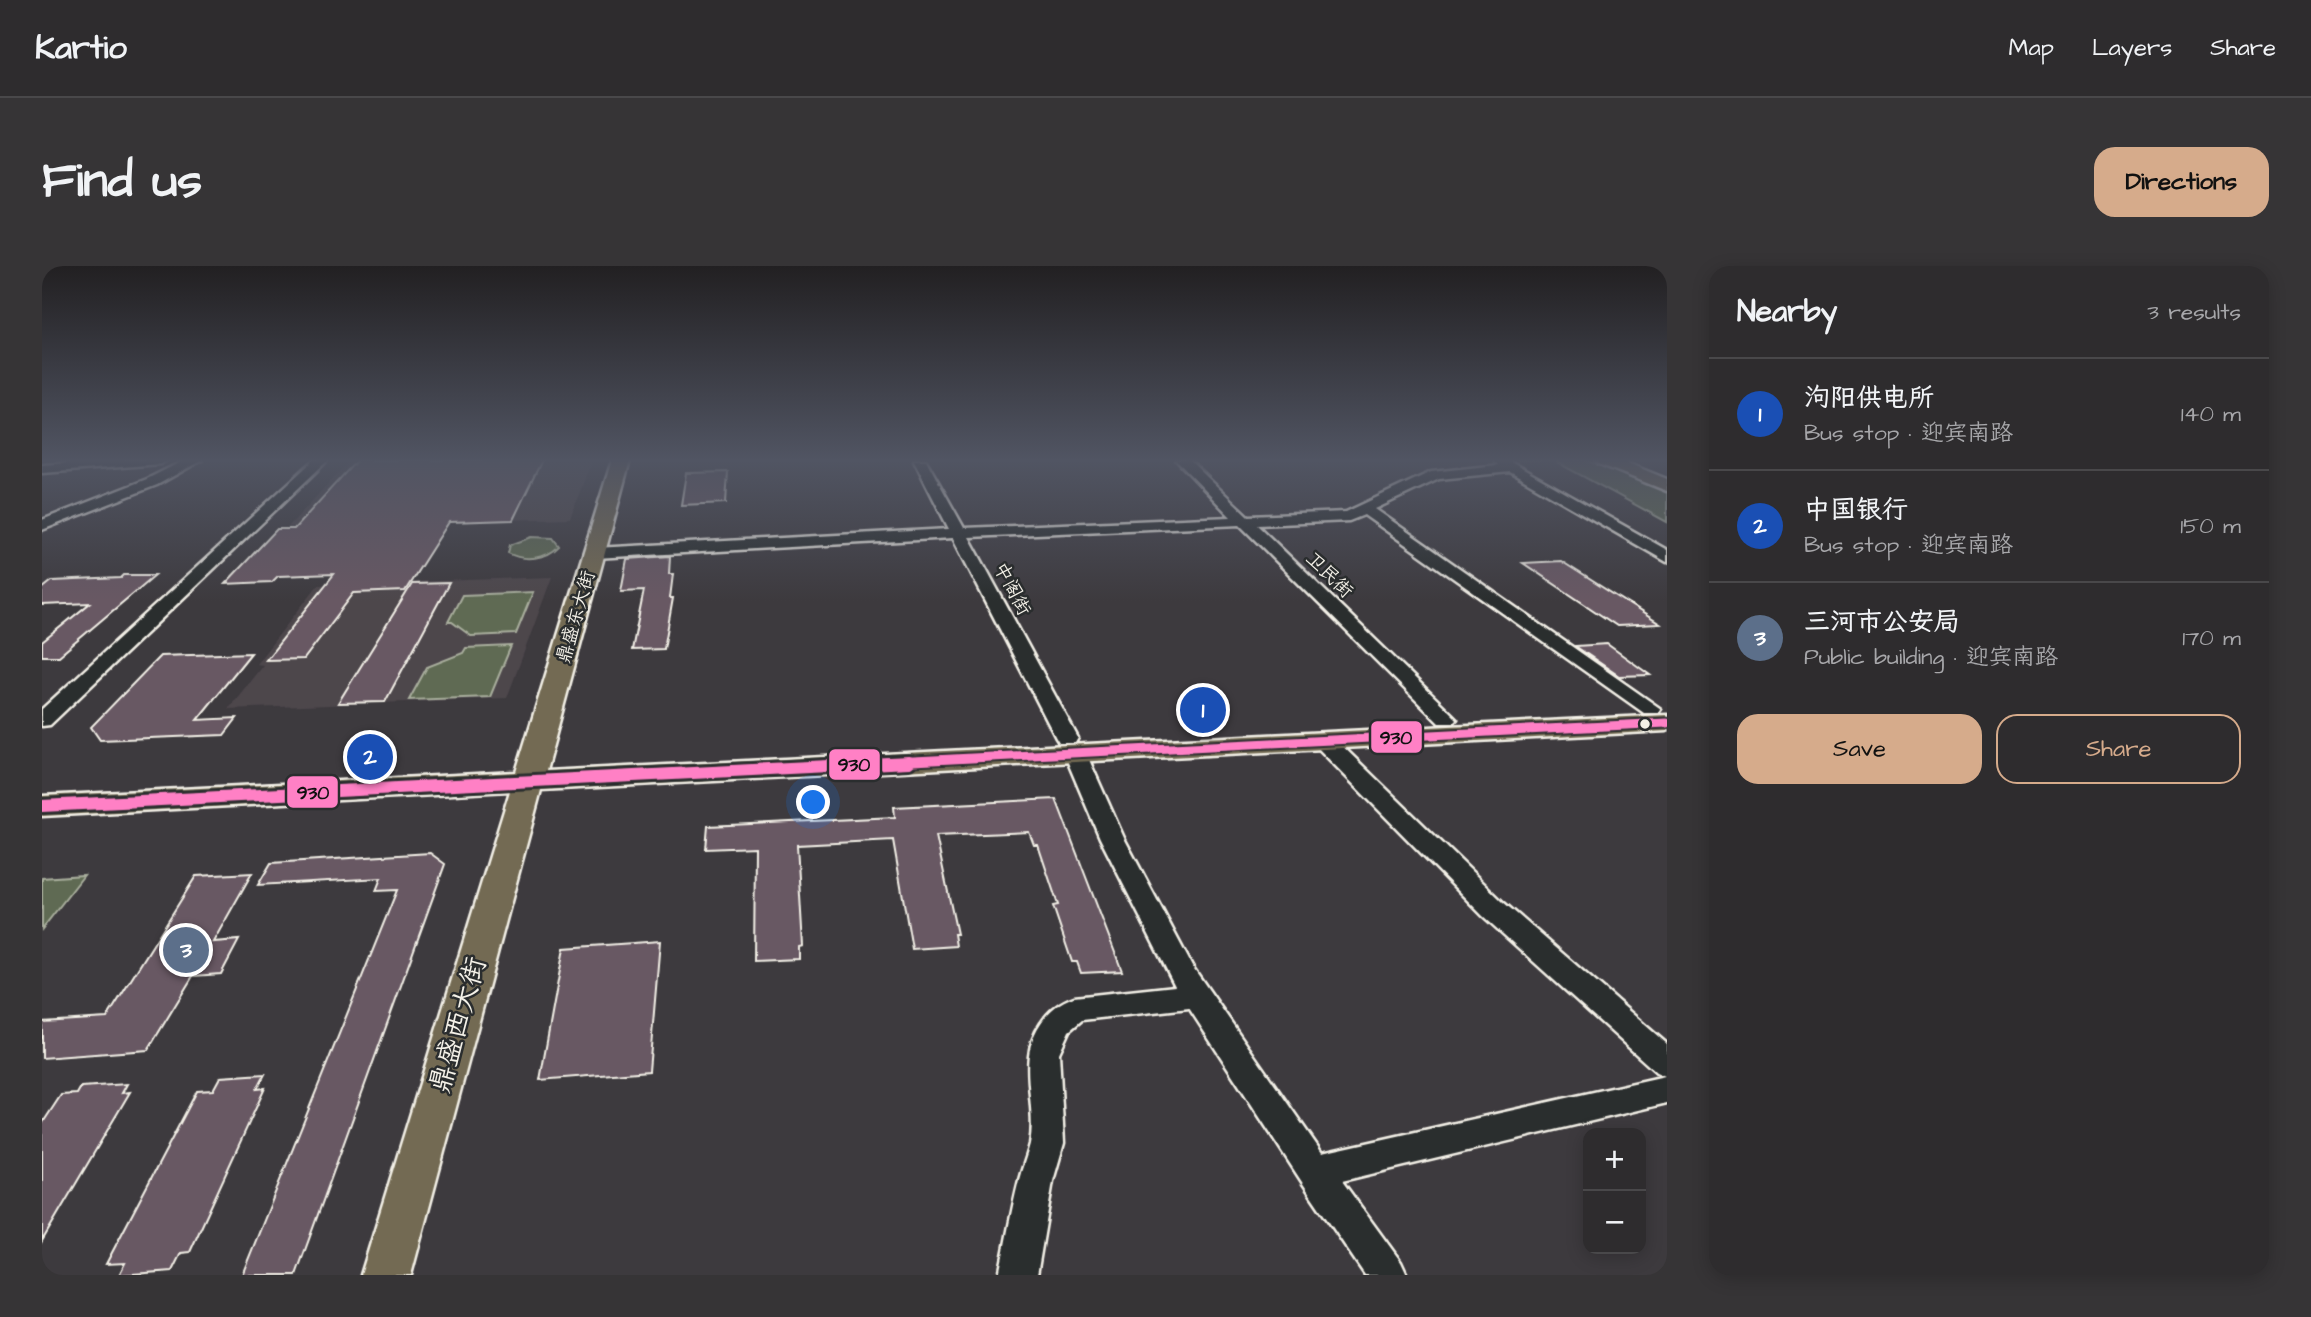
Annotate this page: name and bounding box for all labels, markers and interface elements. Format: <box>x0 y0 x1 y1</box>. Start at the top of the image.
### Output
text: Kartio <box>35 25 127 71</box>
text: Map <box>2009 31 2054 65</box>
text: Layers <box>2092 31 2172 65</box>
text: Share <box>2210 31 2276 65</box>
button: Directions <box>2094 147 2269 217</box>
text: Find us <box>42 148 202 216</box>
text: Nearby <box>1737 291 1837 333</box>
text: 3 results <box>2147 296 2241 328</box>
text: 泃阳供电所 <box>1804 380 1934 416</box>
text: 1 <box>1759 398 1761 430</box>
text: 140 m <box>2181 398 2241 430</box>
text: Bus stop · 迎宾南路 <box>1804 417 2013 449</box>
text: 中国银行 <box>1804 492 1908 528</box>
text: 2 <box>1753 510 1767 542</box>
text: 150 m <box>2180 510 2241 542</box>
text: Bus stop · 迎宾南路 <box>1804 529 2013 561</box>
street label: 卫民街 <box>1299 545 1359 605</box>
street label: 中阁街 <box>987 557 1037 621</box>
street label: 鼎盛东大街 <box>550 568 602 666</box>
text: 三河市公安局 <box>1804 604 1960 640</box>
text: 3 <box>1754 622 1766 654</box>
text: 170 m <box>2182 622 2241 654</box>
text: Public building · 迎宾南路 <box>1804 641 2058 673</box>
pin: 1 <box>1180 684 1226 736</box>
button: Save <box>1737 714 1982 784</box>
button: Share <box>1996 714 2241 784</box>
unlabelled marker <box>1638 717 1652 731</box>
line badge: 930 <box>1370 720 1423 754</box>
text: 930 <box>1380 725 1412 752</box>
pin: 2 <box>347 731 393 783</box>
line badge: 930 <box>828 748 881 781</box>
text: 930 <box>838 752 870 779</box>
line badge: 930 <box>286 775 339 809</box>
text: 930 <box>297 780 329 807</box>
your location <box>796 785 830 819</box>
pin: 3 <box>163 924 209 976</box>
street label: 鼎盛西大街 <box>420 952 496 1098</box>
map controls <box>1583 1128 1646 1254</box>
button: + <box>1583 1128 1646 1191</box>
button: − <box>1583 1191 1646 1254</box>

